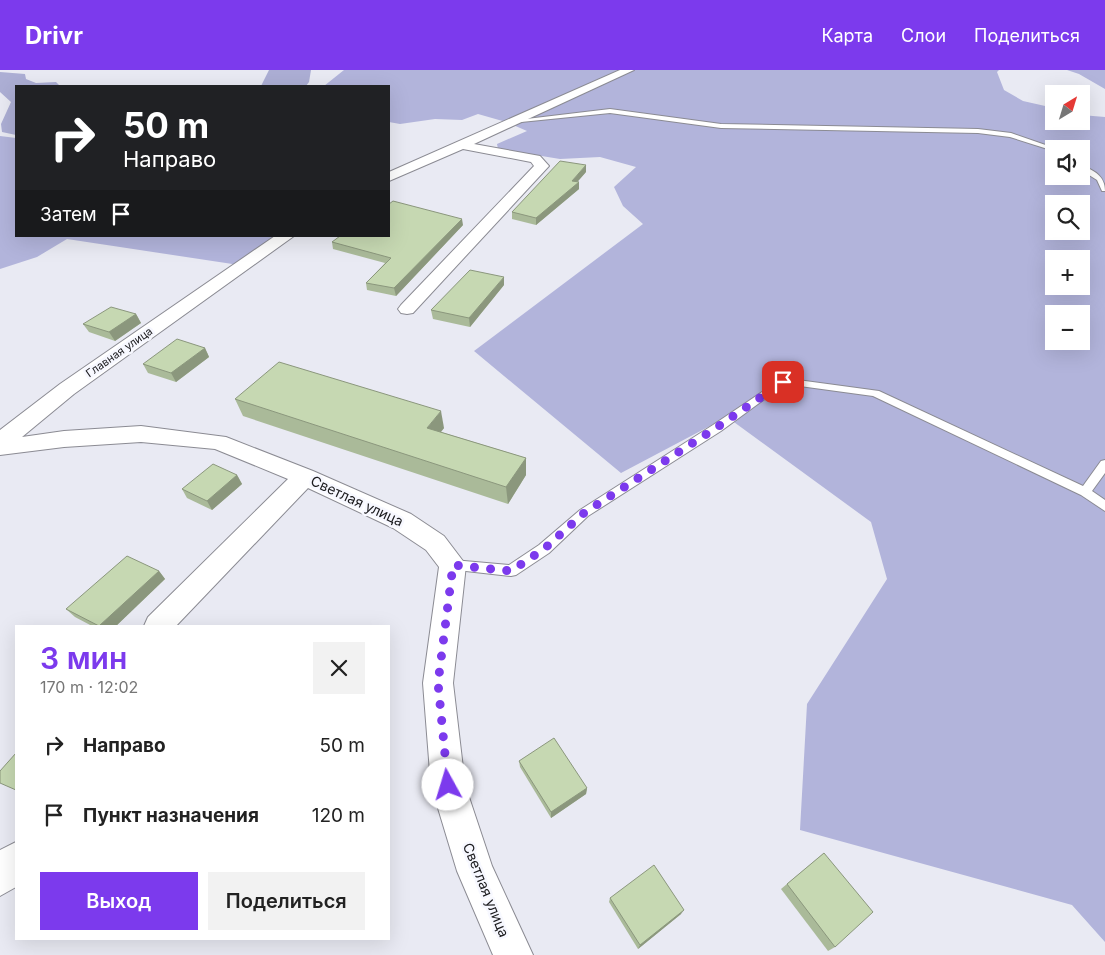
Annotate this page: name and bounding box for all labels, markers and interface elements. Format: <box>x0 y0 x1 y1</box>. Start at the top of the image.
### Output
text: Drivr <box>25 21 83 50</box>
text: Карта <box>821 25 873 46</box>
text: Слои <box>901 25 946 46</box>
text: Поделиться <box>974 25 1080 46</box>
north arrow <box>1045 85 1090 130</box>
map controls <box>1045 85 1090 350</box>
text: 50 m <box>123 104 209 146</box>
icon: right <box>40 105 105 170</box>
button: sound <box>1045 140 1090 185</box>
text: Направо <box>123 146 216 172</box>
button: search <box>1045 195 1090 240</box>
icon: arrive <box>107 200 135 228</box>
text: Затем <box>40 203 97 226</box>
button: + <box>1045 250 1090 295</box>
button: − <box>1045 305 1090 350</box>
street label: Главная улица <box>83 324 155 380</box>
pin <box>762 361 804 403</box>
icon: arrive <box>769 368 797 396</box>
street label: Светлая улица <box>308 472 406 529</box>
text: 3 мин <box>40 640 127 676</box>
button: close <box>313 642 365 694</box>
text: 170 m · 12:02 <box>40 677 138 697</box>
icon: right <box>40 731 68 759</box>
text: Направо <box>83 734 166 757</box>
text: 50 m <box>319 734 365 757</box>
position arrow <box>421 758 473 810</box>
icon: arrive <box>40 801 68 829</box>
text: Пункт назначения <box>83 804 259 827</box>
text: 120 m <box>312 804 365 827</box>
street label: Светлая улица <box>460 840 513 939</box>
button: Выход <box>40 872 198 930</box>
button: Поделиться <box>208 872 365 930</box>

